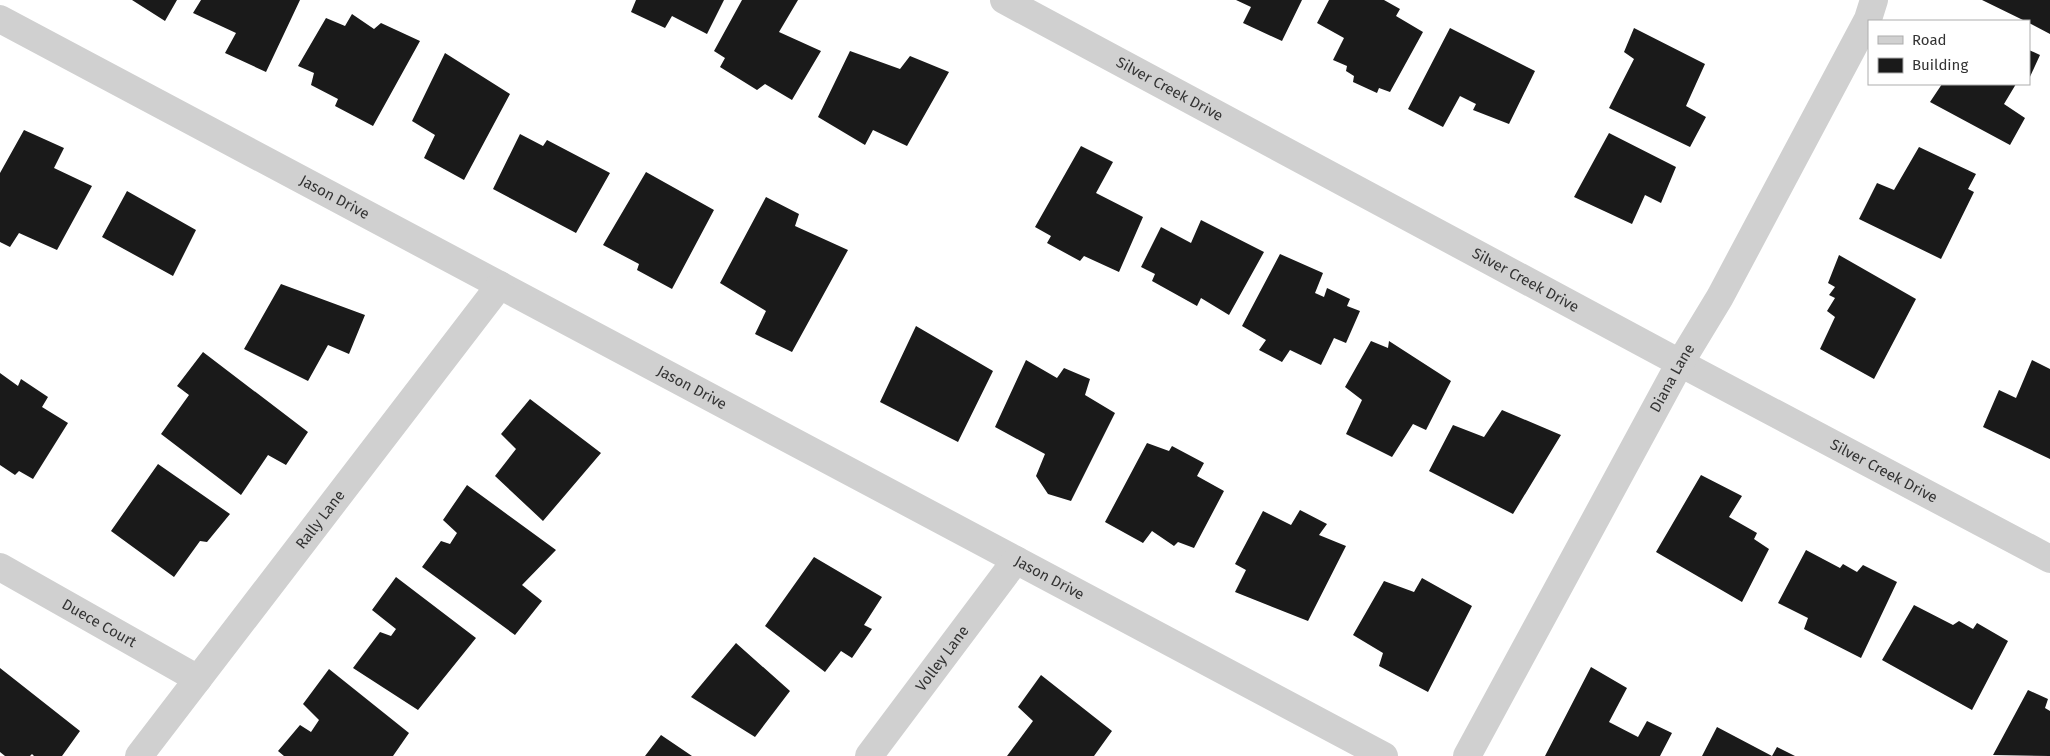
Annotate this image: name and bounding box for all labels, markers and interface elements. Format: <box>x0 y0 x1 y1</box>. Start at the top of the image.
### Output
legend <box>1868 20 2030 85</box>
text: Road <box>1912 31 1947 49</box>
street label: Silver Creek Drive <box>1113 53 1226 125</box>
text: Building <box>1912 56 1968 74</box>
street label: Jason Drive <box>297 171 372 223</box>
street label: Silver Creek Drive <box>1469 244 1582 316</box>
street label: Diana Lane <box>1646 341 1698 415</box>
street label: Jason Drive <box>654 362 730 413</box>
street label: Silver Creek Drive <box>1827 435 1941 507</box>
street label: Rally Lane <box>292 486 349 553</box>
street label: Jason Drive <box>1012 552 1087 604</box>
street label: Duece Court <box>59 595 140 652</box>
street label: Volley Lane <box>912 622 973 695</box>

